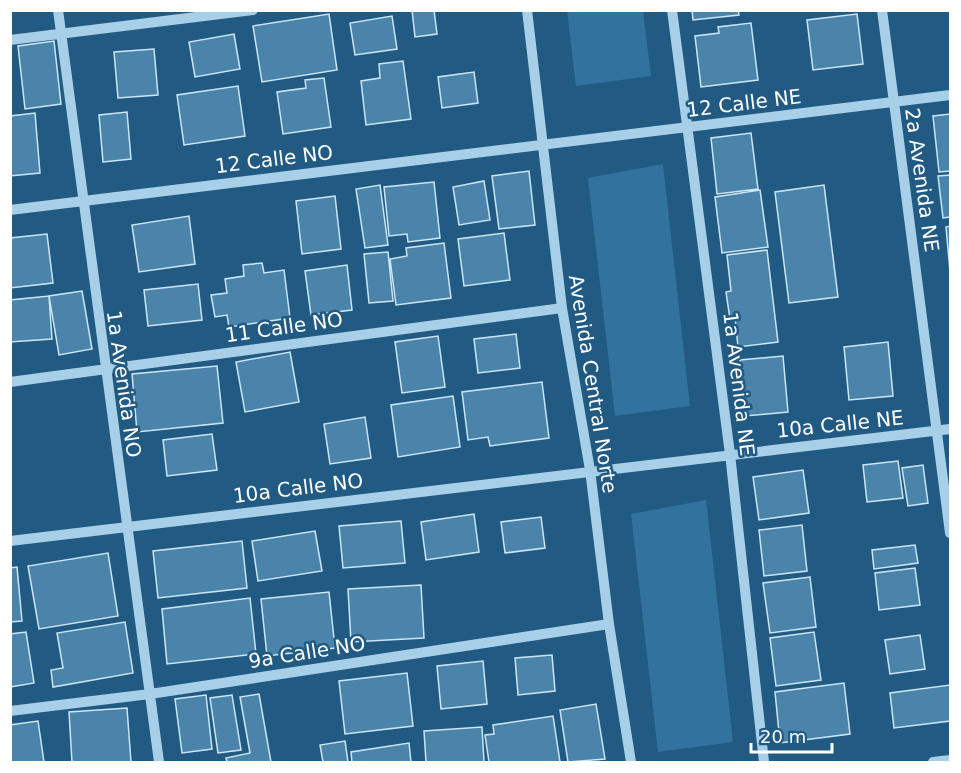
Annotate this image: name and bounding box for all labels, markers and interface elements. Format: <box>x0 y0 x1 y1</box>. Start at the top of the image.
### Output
street label: 12 Calle NE <box>685 84 803 122</box>
street label: 2a Avenida NE <box>900 106 944 254</box>
street label: 12 Calle NO <box>214 140 334 178</box>
street label: Avenida Central Norte <box>564 273 622 495</box>
street label: 11 Calle NO <box>224 307 344 347</box>
street label: 1a Avenida NO <box>102 309 146 459</box>
street label: 1a Avenida NE <box>718 311 760 457</box>
street label: 10a Calle NE <box>775 405 905 443</box>
street label: 10a Calle NO <box>232 468 364 508</box>
street label: 9a Calle NO <box>247 631 367 673</box>
scale bar <box>751 716 832 754</box>
text: 20 m <box>760 726 806 747</box>

